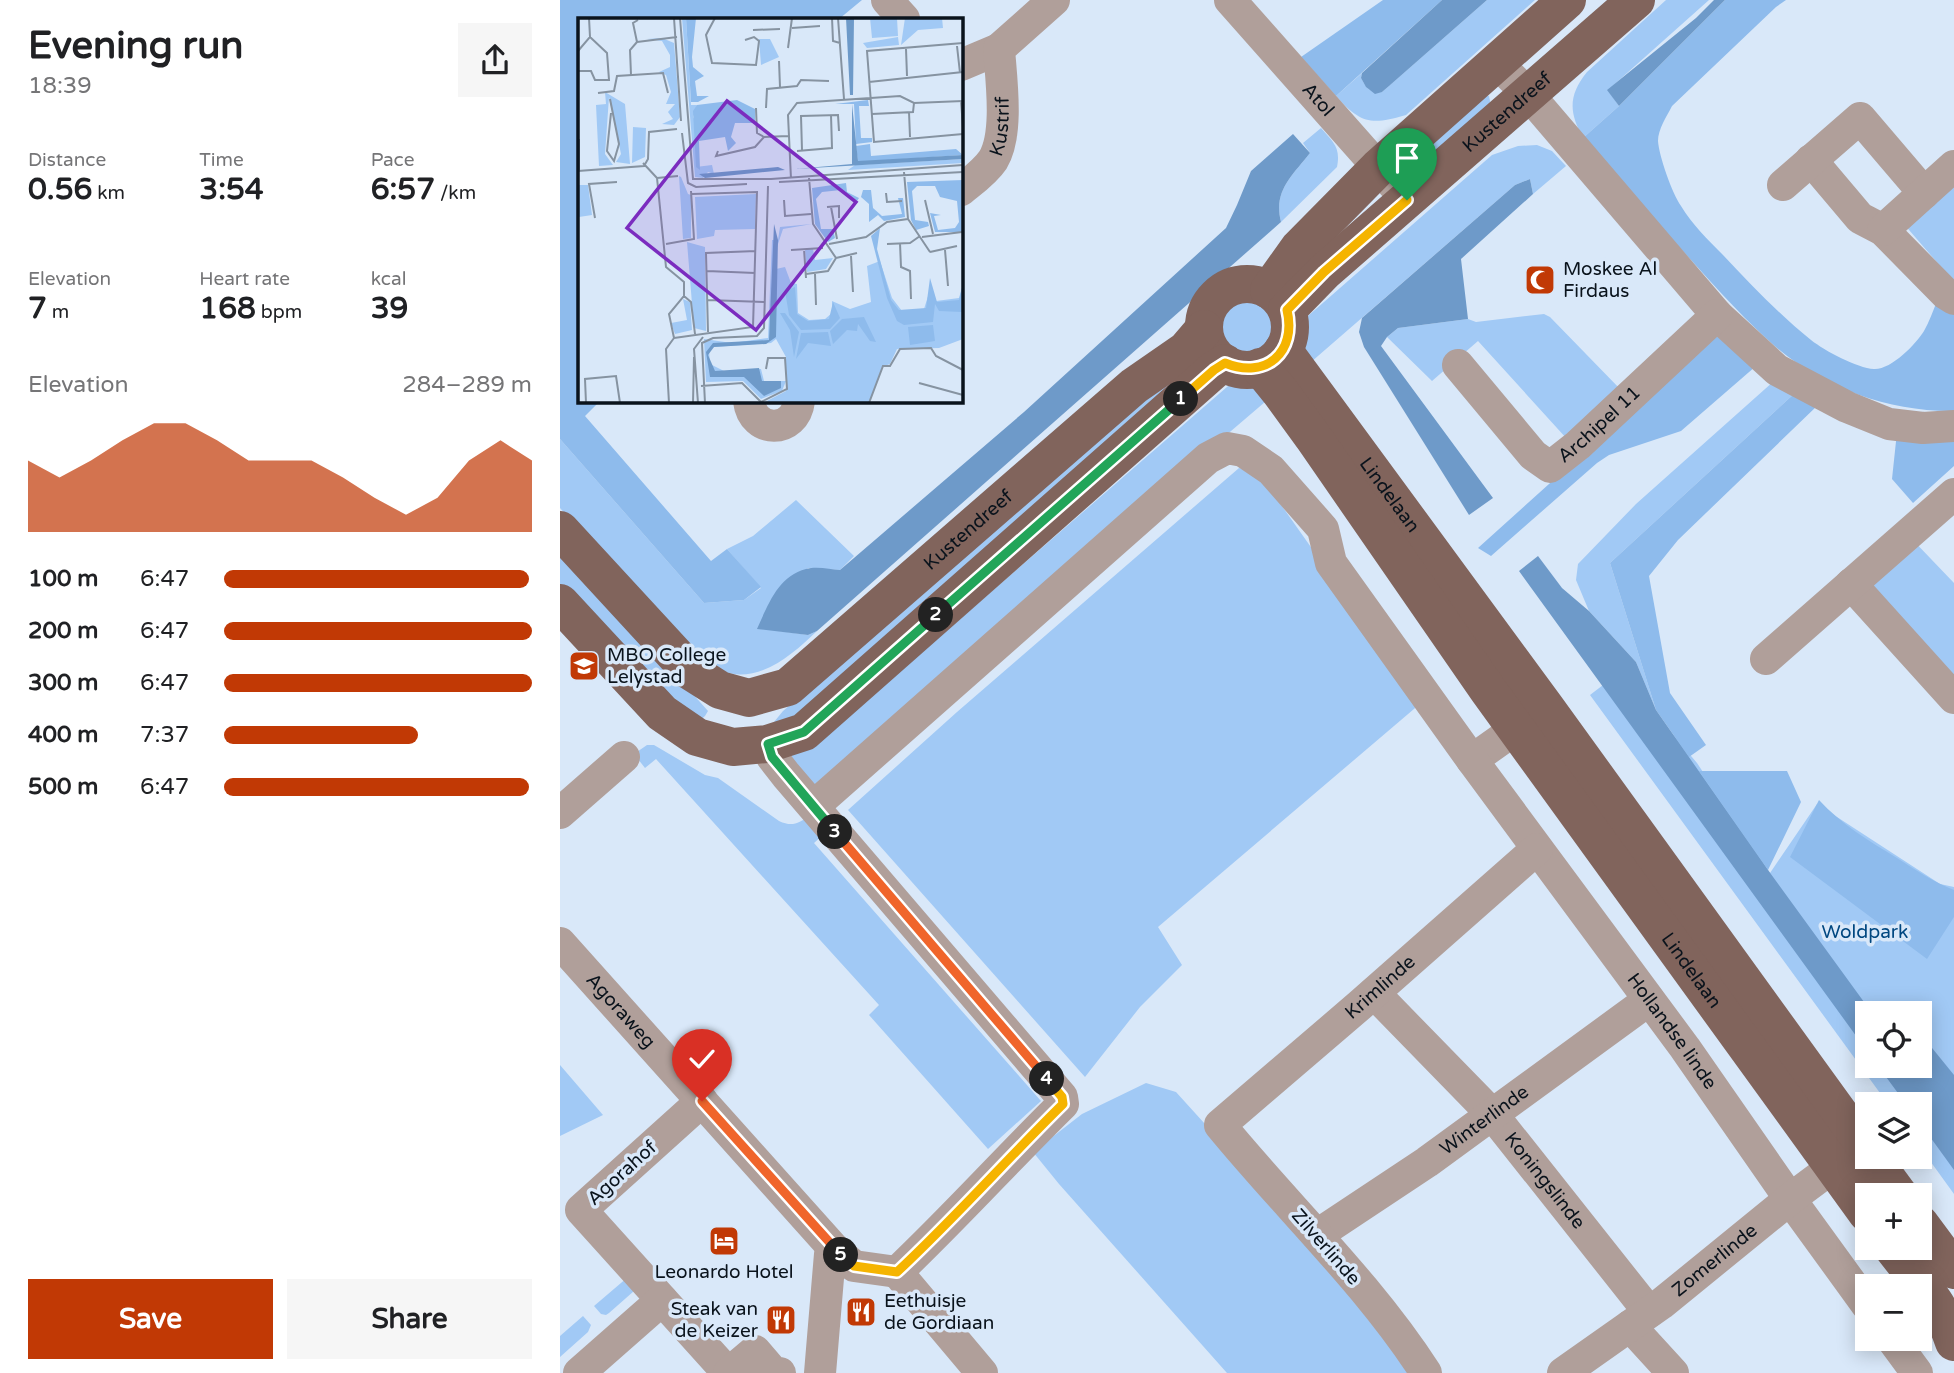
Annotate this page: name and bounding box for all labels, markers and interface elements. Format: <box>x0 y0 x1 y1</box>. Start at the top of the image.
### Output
inset map <box>578 18 962 402</box>
text: Evening run <box>28 23 243 69</box>
button: share <box>458 23 532 97</box>
street label: Kustendreef <box>1458 67 1557 157</box>
text: 18:39 <box>28 72 92 100</box>
street label: Atol <box>1298 78 1339 121</box>
street label: Kustrif <box>985 95 1014 159</box>
pin <box>1377 128 1437 200</box>
icon: arrive <box>1388 139 1426 177</box>
text: Distance <box>28 149 106 171</box>
text: Time <box>199 149 244 171</box>
text: Pace <box>371 149 414 171</box>
text: 0.56 <box>28 171 92 208</box>
text: 3:54 <box>199 171 264 208</box>
text: 6:57 <box>371 171 435 208</box>
text: km <box>92 182 125 204</box>
text: /km <box>435 182 476 204</box>
place label: Moskee Al Firdaus <box>1563 258 1657 302</box>
mosque icon: Moskee Al Firdaus <box>1523 263 1557 297</box>
text: Elevation <box>28 268 111 290</box>
text: Heart rate <box>199 268 290 290</box>
text: kcal <box>371 268 406 290</box>
text: 7 <box>28 290 47 327</box>
text: 168 <box>199 290 256 327</box>
text: 39 <box>371 290 408 327</box>
text: m <box>47 301 69 323</box>
text: bpm <box>256 301 302 323</box>
text: Elevation <box>28 371 129 399</box>
text: 284–289 m <box>402 371 532 399</box>
street label: Archipel 11 <box>1554 381 1645 468</box>
pin: 1 <box>1164 382 1198 416</box>
text: 1 <box>1175 387 1186 409</box>
street label: Lindelaan <box>1355 453 1424 537</box>
street label: Kustendreef <box>919 485 1018 575</box>
text: 100 m <box>28 565 98 593</box>
text: 6:47 <box>140 565 189 593</box>
pin: 2 <box>918 598 954 632</box>
text: 2 <box>930 603 941 625</box>
text: 200 m <box>28 617 98 645</box>
text: 6:47 <box>140 617 189 645</box>
place label: MBO College Lelystad <box>607 644 726 688</box>
school or university icon: MBO College Lelystad <box>567 649 601 683</box>
text: 300 m <box>28 669 98 697</box>
text: 6:47 <box>140 669 189 697</box>
text: 400 m <box>28 721 98 749</box>
text: 7:37 <box>140 721 189 749</box>
text: 500 m <box>28 773 98 801</box>
text: 6:47 <box>140 773 189 801</box>
pin: 3 <box>818 814 852 850</box>
text: 3 <box>829 820 840 842</box>
park label: Woldpark <box>1822 921 1908 943</box>
street label: Lindelaan <box>1657 929 1726 1013</box>
street label: Krimlinde <box>1341 951 1420 1024</box>
street label: Agoraweg <box>581 969 660 1053</box>
street label: Hollandse linde <box>1622 969 1721 1093</box>
map controls <box>1855 1001 1932 1351</box>
button: locate <box>1855 1001 1932 1078</box>
pin <box>672 1029 732 1101</box>
icon: check <box>683 1040 721 1078</box>
pin: 4 <box>1030 1062 1064 1096</box>
text: 4 <box>1041 1067 1052 1089</box>
street label: Winterlinde <box>1436 1081 1533 1160</box>
button: layers <box>1855 1092 1932 1169</box>
street label: Koningslinde <box>1500 1128 1590 1233</box>
street label: Agorahof <box>583 1136 662 1210</box>
button: + <box>1855 1183 1932 1260</box>
street label: Zilverlinde <box>1287 1205 1365 1289</box>
street label: Zomerlinde <box>1668 1219 1762 1301</box>
hotel icon: Leonardo Hotel <box>707 1224 741 1258</box>
pin: 5 <box>824 1238 858 1272</box>
text: 5 <box>835 1243 846 1265</box>
place label: Leonardo Hotel <box>654 1261 794 1283</box>
button: − <box>1855 1274 1932 1351</box>
button: Save <box>28 1279 273 1359</box>
button: Share <box>287 1279 532 1359</box>
place label: Eethuisje de Gordiaan <box>884 1290 994 1334</box>
restaurant icon: Eethuisje de Gordiaan <box>844 1295 878 1329</box>
place label: Steak van de Keizer <box>671 1298 759 1342</box>
restaurant icon: Steak van de Keizer <box>764 1303 798 1337</box>

